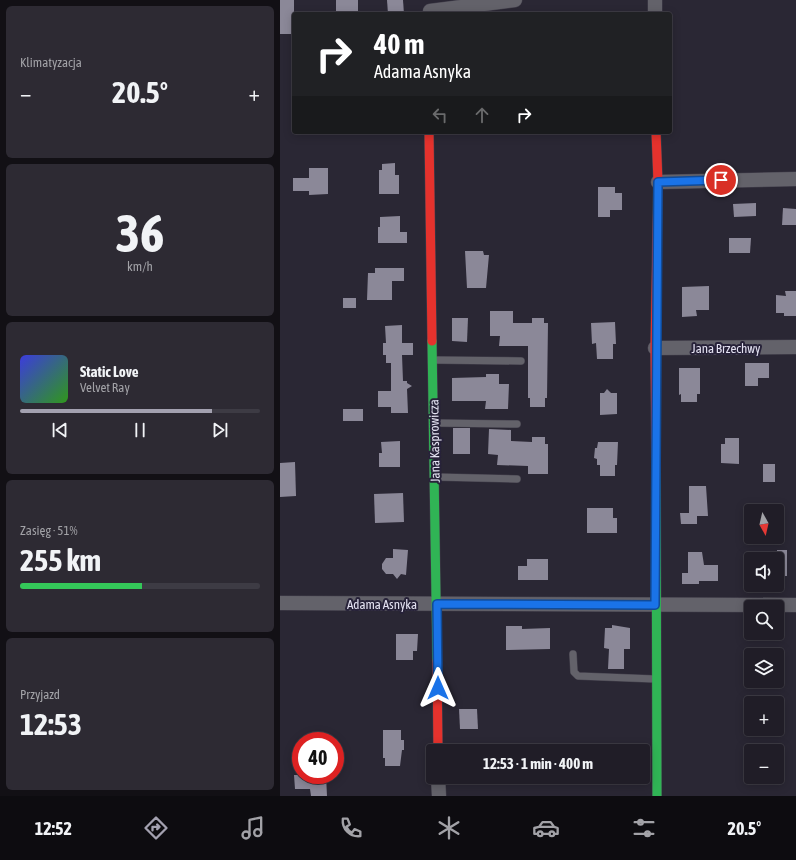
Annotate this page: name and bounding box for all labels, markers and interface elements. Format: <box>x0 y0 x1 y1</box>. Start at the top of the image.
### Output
icon: right <box>308 28 360 80</box>
text: 40 m <box>374 28 424 60</box>
text: Klimatyzacja <box>20 55 82 70</box>
text: Adama Asnyka <box>374 61 471 82</box>
text: 20.5° <box>112 75 168 109</box>
text: − <box>20 80 31 106</box>
text: + <box>249 80 260 106</box>
icon: left <box>429 104 451 126</box>
icon: ahead <box>471 104 493 126</box>
icon: right <box>513 104 535 126</box>
pin <box>704 163 738 197</box>
icon: arrive <box>710 169 732 191</box>
text: 36 <box>116 203 164 263</box>
text: km/h <box>127 259 153 274</box>
street label: Jana Brzechwy <box>692 341 761 356</box>
text: Static Love <box>80 363 139 380</box>
text: Velvet Ray <box>80 380 130 395</box>
street label: Jana Kasprowicza <box>426 399 443 483</box>
icon: previous <box>49 419 71 441</box>
icon: pause <box>129 419 151 441</box>
icon: next <box>209 419 231 441</box>
north arrow <box>744 504 784 544</box>
map controls <box>744 504 784 784</box>
text: Zasięg · 51% <box>20 523 78 538</box>
text: 255 km <box>20 543 101 577</box>
button: sound <box>744 552 784 592</box>
street label: Adama Asnyka <box>347 597 417 612</box>
button: search <box>744 600 784 640</box>
button: layers <box>744 648 784 688</box>
position arrow <box>417 667 459 709</box>
text: Przyjazd <box>20 687 60 702</box>
button: + <box>744 696 784 736</box>
text: 12:53 <box>20 707 82 741</box>
speed limit sign: 40 <box>292 732 344 784</box>
button: − <box>744 744 784 784</box>
text: 12:53 · 1 min · 400 m <box>483 755 593 772</box>
icon: directions <box>142 814 170 842</box>
icon: music <box>239 814 267 842</box>
icon: phone <box>337 814 365 842</box>
icon: climate <box>435 814 463 842</box>
icon: car <box>532 814 560 842</box>
icon: filters <box>630 814 658 842</box>
text: 12:52 <box>35 818 72 839</box>
text: 20.5° <box>728 818 761 839</box>

